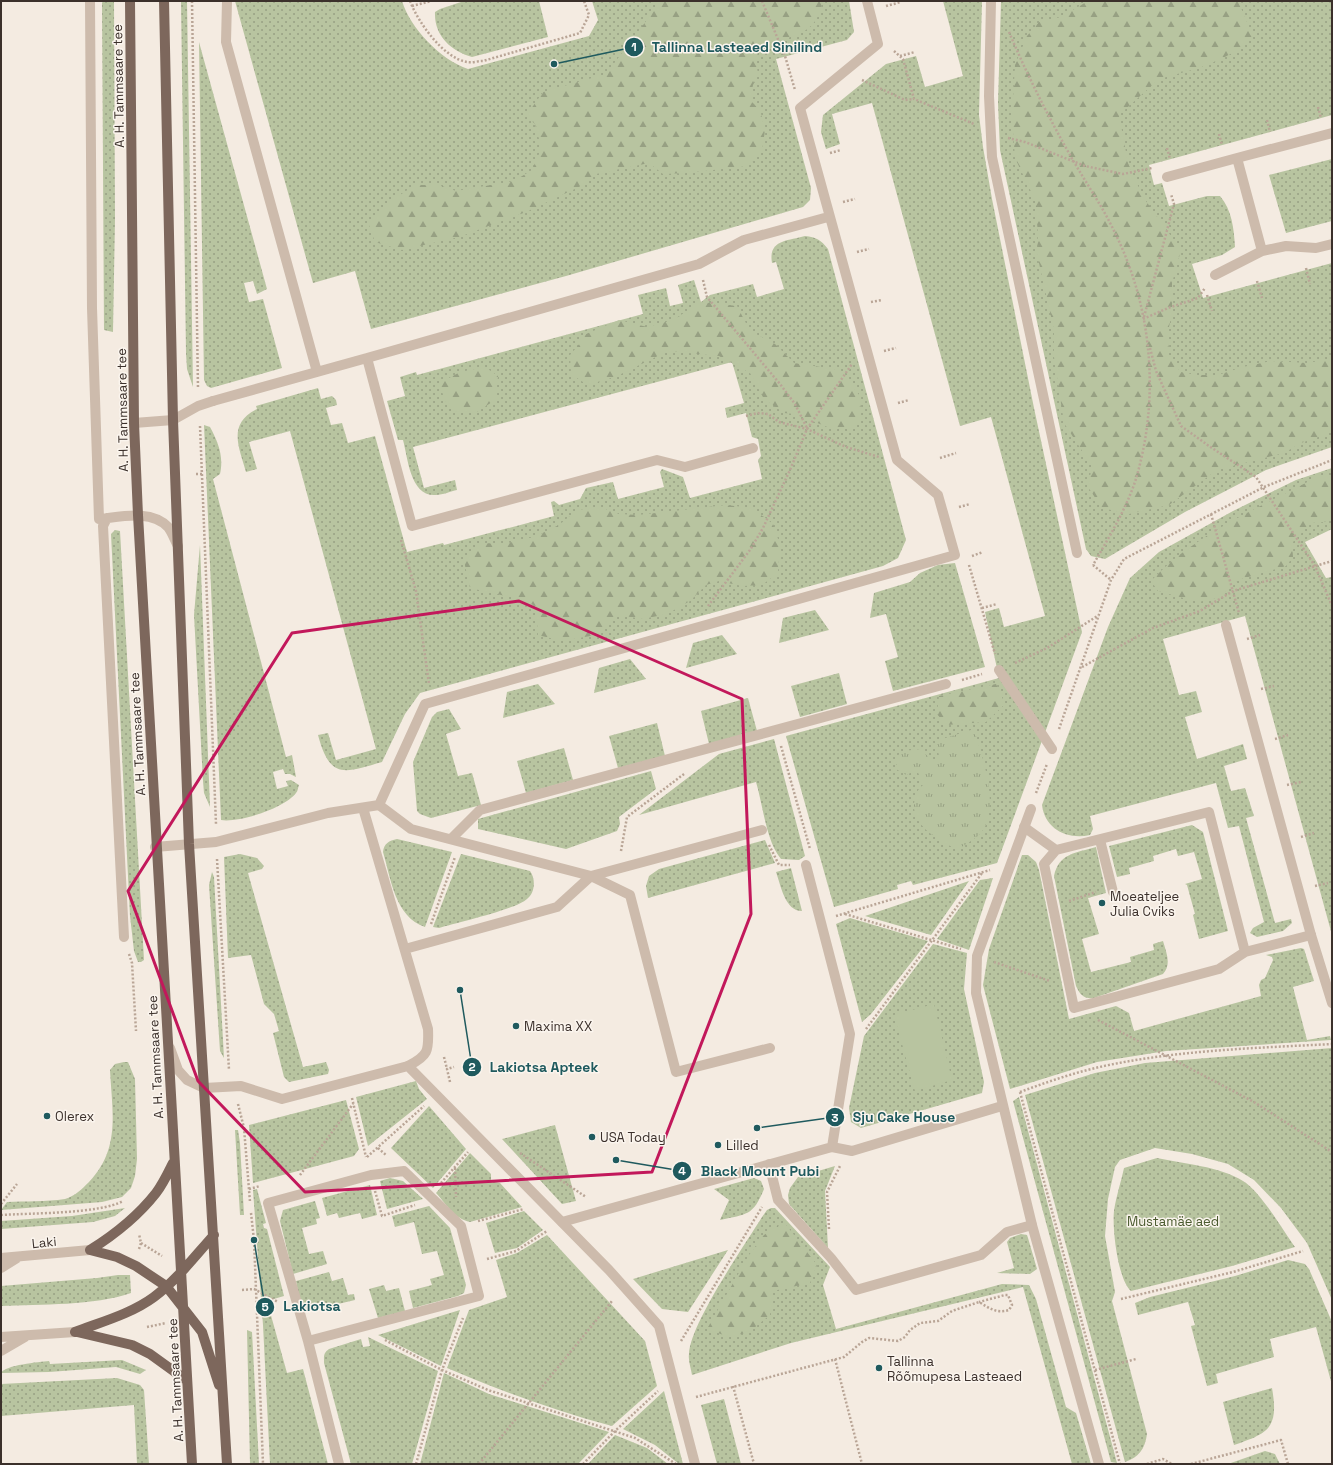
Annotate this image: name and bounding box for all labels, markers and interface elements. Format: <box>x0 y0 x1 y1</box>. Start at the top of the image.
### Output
street label: A. H. Tammsaare tee <box>109 24 128 148</box>
callout: Tallinna Lasteaed Sinilind <box>624 34 830 60</box>
text: Tallinna Lasteaed Sinilind <box>652 38 822 56</box>
text: 1 <box>631 39 637 55</box>
street label: A. H. Tammsaare tee <box>113 348 132 472</box>
street label: A. H. Tammsaare tee <box>126 672 149 796</box>
place label: Moeateljee Julia Cviks <box>1110 888 1179 920</box>
marker: Moeateljee Julia Cviks <box>1097 898 1107 908</box>
street label: A. H. Tammsaare tee <box>144 995 167 1119</box>
place label: Maxima XX <box>524 1018 592 1035</box>
marker: Maxima XX <box>511 1021 521 1031</box>
callout: Lakiotsa Apteek <box>462 1054 607 1080</box>
text: Lakiotsa Apteek <box>490 1058 598 1076</box>
text: 2 <box>468 1059 476 1075</box>
callout: Sju Cake House <box>825 1104 964 1130</box>
place label: Olerex <box>55 1108 95 1125</box>
text: Sju Cake House <box>853 1108 955 1126</box>
text: 3 <box>831 1110 839 1126</box>
marker: Olerex <box>42 1111 52 1121</box>
place label: USA Today <box>600 1129 666 1146</box>
marker: USA Today <box>587 1132 597 1142</box>
place label: Lilled <box>726 1137 759 1154</box>
marker: Lilled <box>713 1140 723 1150</box>
callout: Black Mount Pubi <box>672 1158 827 1184</box>
text: Black Mount Pubi <box>701 1162 819 1180</box>
text: 4 <box>678 1163 686 1179</box>
park label: Mustamäe aed <box>1127 1213 1219 1230</box>
street label: Laki <box>31 1233 57 1252</box>
callout: Lakiotsa <box>255 1294 349 1320</box>
text: Lakiotsa <box>283 1297 341 1315</box>
text: 5 <box>261 1299 269 1315</box>
street label: A. H. Tammsaare tee <box>164 1318 187 1442</box>
place label: Tallinna Rõõmupesa Lasteaed <box>887 1353 1022 1385</box>
marker: Tallinna Rõõmupesa Lasteaed <box>874 1363 884 1373</box>

